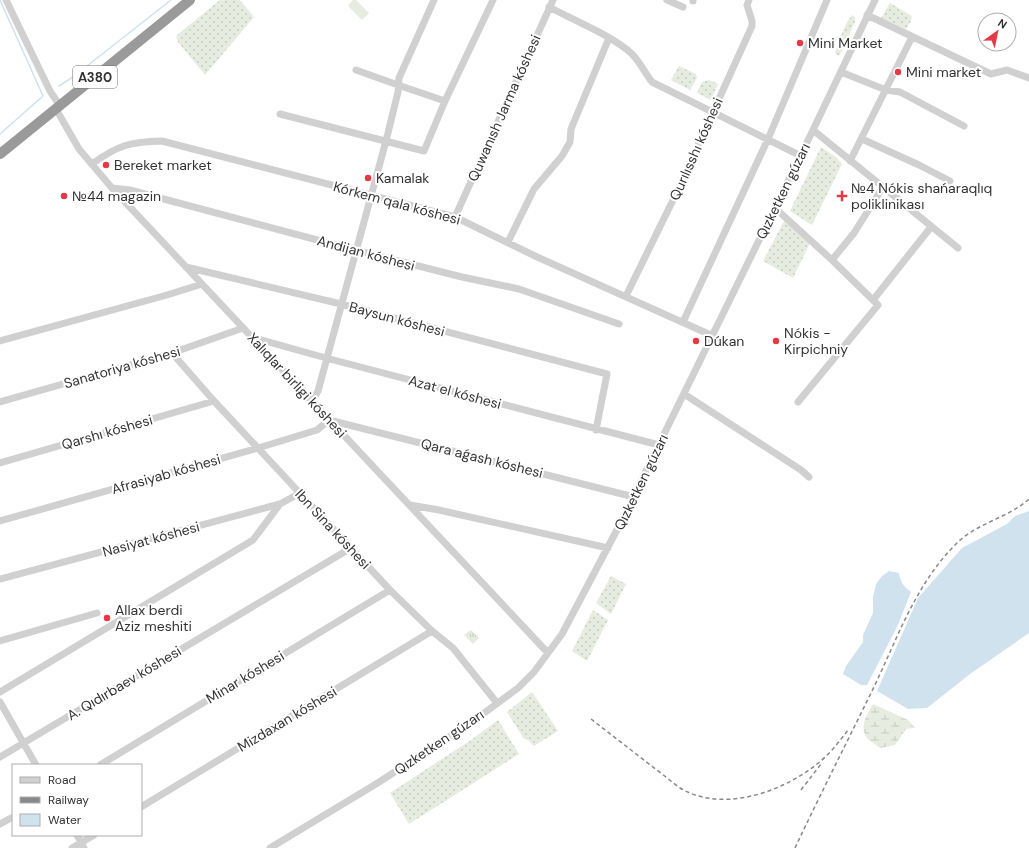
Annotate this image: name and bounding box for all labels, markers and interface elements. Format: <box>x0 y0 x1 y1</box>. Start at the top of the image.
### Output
north arrow <box>977 12 1017 52</box>
text: N <box>995 16 1010 32</box>
street label: Quwanısh Jarma kóshesi <box>463 32 545 184</box>
place label: Mini Market <box>808 34 883 52</box>
marker: Mini Market <box>795 38 805 48</box>
place label: Mini market <box>906 63 981 81</box>
road number: A380 <box>73 66 117 88</box>
marker: Mini market <box>893 67 903 77</box>
street label: Qurılısshı kóshesi <box>665 95 727 203</box>
street label: Qızketken gúzarı <box>752 140 814 242</box>
place label: Bereket market <box>114 156 212 174</box>
marker: Bereket market <box>101 160 111 170</box>
place label: Kamalak <box>376 169 429 187</box>
marker: Kamalak <box>363 173 373 183</box>
street label: Kórkem qala kóshesi <box>331 177 463 229</box>
place label: №4 Nókis shańaraqlıq poliklinikası <box>851 179 992 213</box>
place label: №44 magazin <box>72 187 161 205</box>
marker: №4 Nókis shańaraqlıq poliklinikası <box>836 190 848 202</box>
marker: №44 magazin <box>59 191 69 201</box>
street label: Andijan kóshesi <box>315 231 417 275</box>
street label: Baysun kóshesi <box>347 298 447 340</box>
place label: Nókis - Kirpichniy <box>784 324 848 358</box>
street label: Xalıqlar birligi kóshesi <box>244 329 350 441</box>
place label: Dúkan <box>704 332 744 350</box>
marker: Dúkan <box>691 336 701 346</box>
marker: Nókis - Kirpichniy <box>771 336 781 346</box>
street label: Sanatoriya kóshesi <box>62 342 182 392</box>
street label: Azat el kóshesi <box>407 371 503 413</box>
street label: Qarshı kóshesi <box>59 410 155 454</box>
street label: Qızketken gúzarı <box>610 431 672 533</box>
street label: Qara aǵash kóshesi <box>419 434 545 482</box>
street label: Afrasiyab kóshesi <box>109 450 223 498</box>
street label: Ibn Sina kóshesi <box>291 485 375 573</box>
street label: Nasiyat kóshesi <box>100 517 202 561</box>
place label: Allax berdi Aziz meshiti <box>115 601 192 635</box>
marker: Allax berdi Aziz meshiti <box>102 613 112 623</box>
street label: A. Qıdırbaev kóshesi <box>64 642 184 724</box>
street label: Minar kóshesi <box>203 647 287 707</box>
street label: Mizdaxan kóshesi <box>234 682 340 756</box>
street label: Qızketken gúzarı <box>391 705 487 779</box>
legend <box>12 764 142 836</box>
text: Road <box>48 772 76 788</box>
text: Railway <box>48 792 89 808</box>
text: Water <box>48 812 82 828</box>

